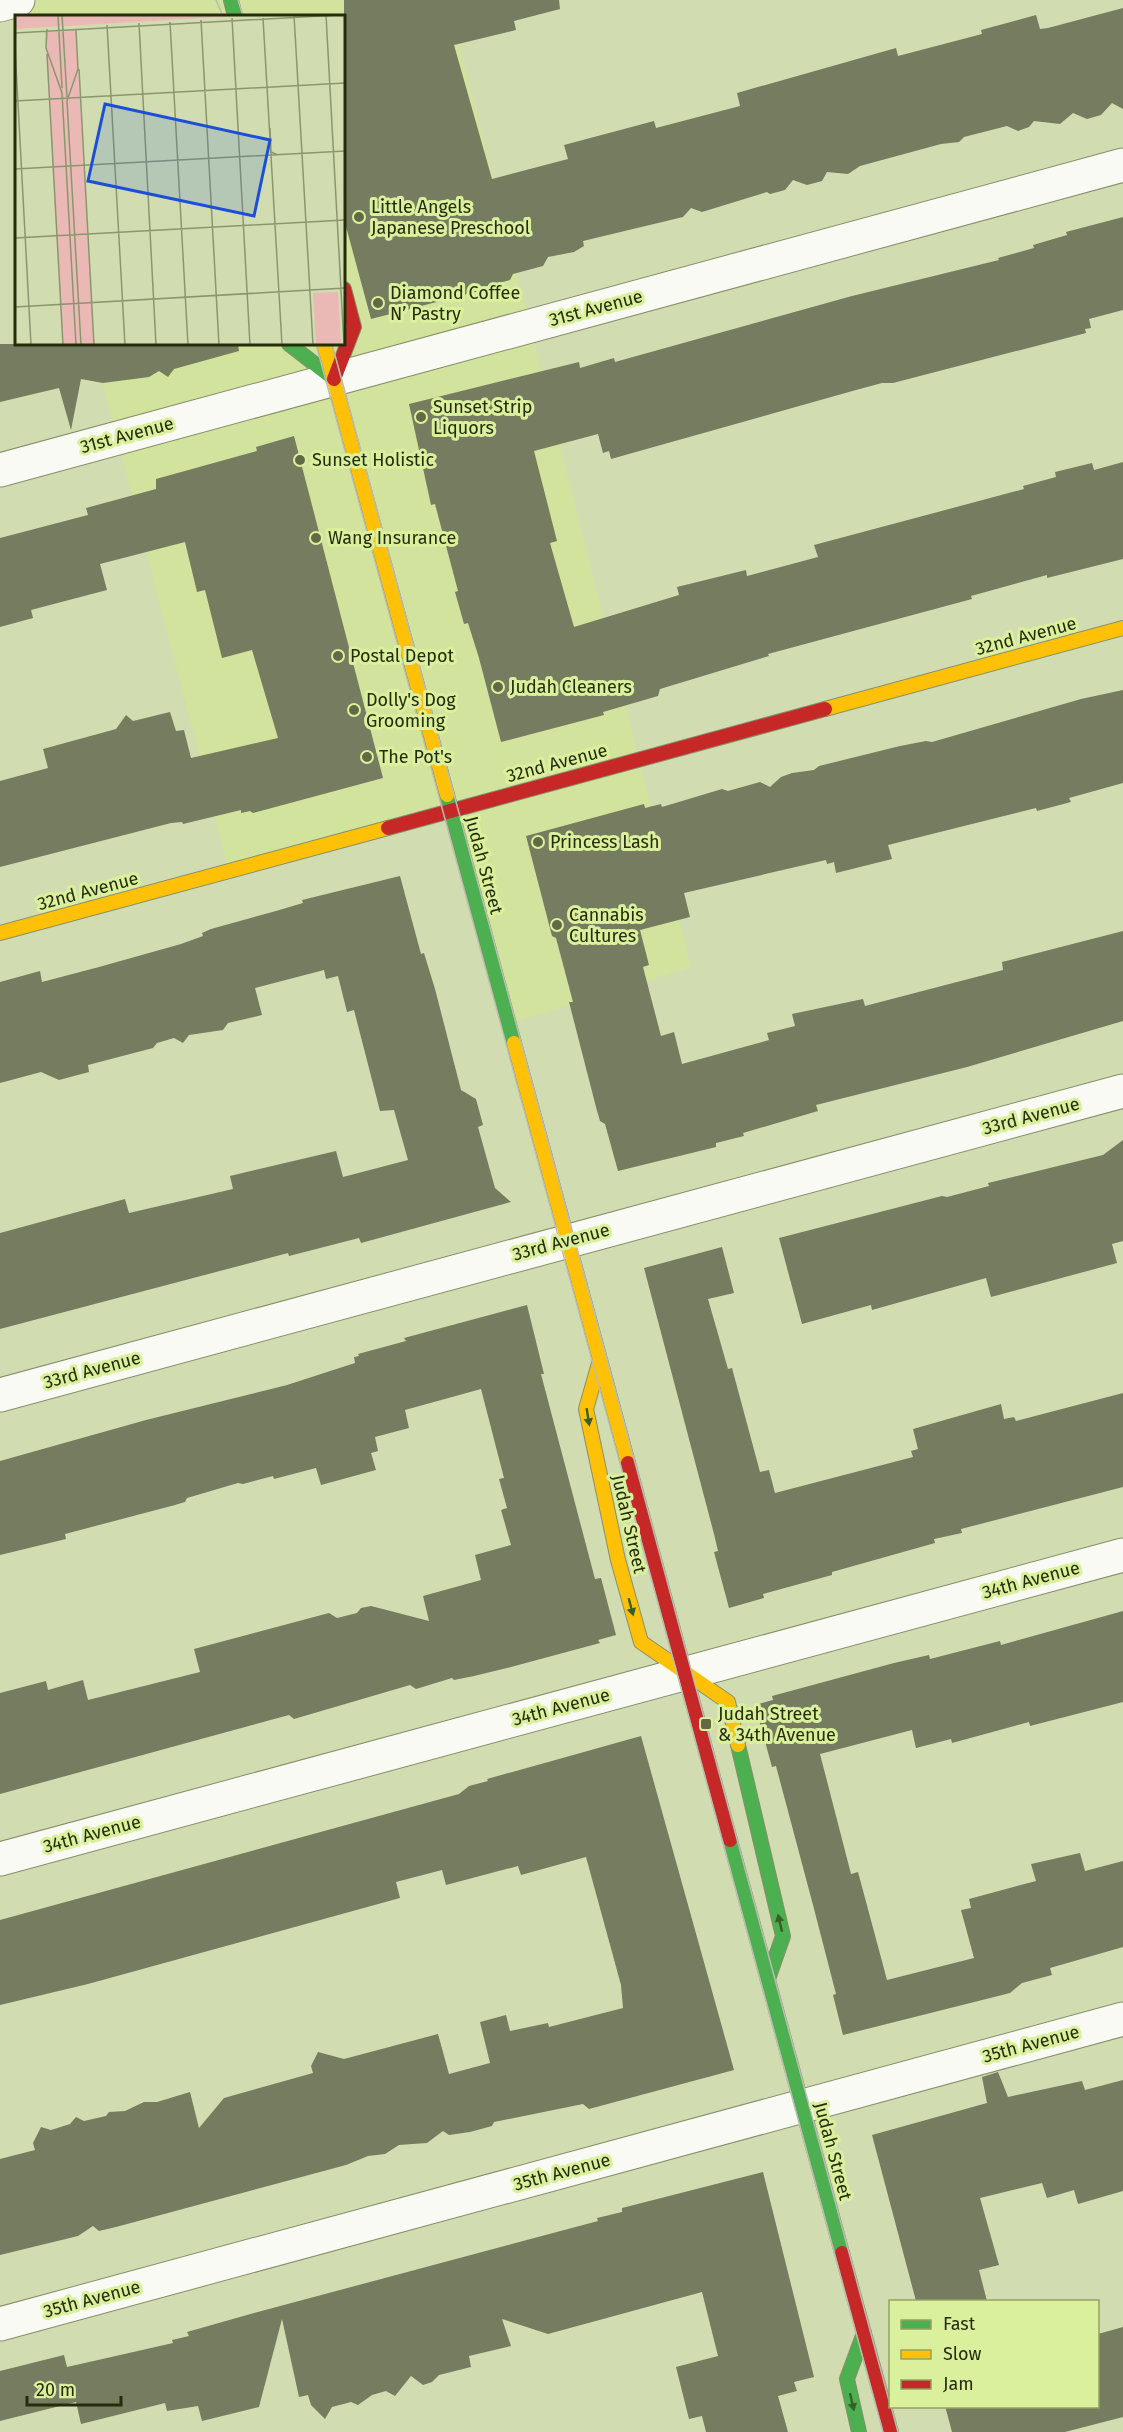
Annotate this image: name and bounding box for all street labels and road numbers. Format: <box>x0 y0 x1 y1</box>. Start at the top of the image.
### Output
street label: 31st Avenue <box>547 285 645 331</box>
street label: 31st Avenue <box>78 412 176 458</box>
street label: 32nd Avenue <box>973 612 1079 660</box>
street label: 32nd Avenue <box>504 739 610 787</box>
street label: Judah Street <box>460 814 508 917</box>
street label: 32nd Avenue <box>35 867 141 915</box>
street label: 33rd Avenue <box>980 1092 1082 1140</box>
street label: 33rd Avenue <box>510 1218 612 1266</box>
street label: 33rd Avenue <box>41 1346 143 1394</box>
street label: Judah Street <box>607 1472 651 1576</box>
street label: 34th Avenue <box>980 1556 1082 1604</box>
street label: 34th Avenue <box>510 1683 612 1731</box>
street label: 34th Avenue <box>41 1810 143 1858</box>
street label: 35th Avenue <box>980 2021 1082 2067</box>
street label: Judah Street <box>809 2100 857 2203</box>
street label: 35th Avenue <box>511 2149 613 2195</box>
street label: 35th Avenue <box>41 2276 143 2322</box>

